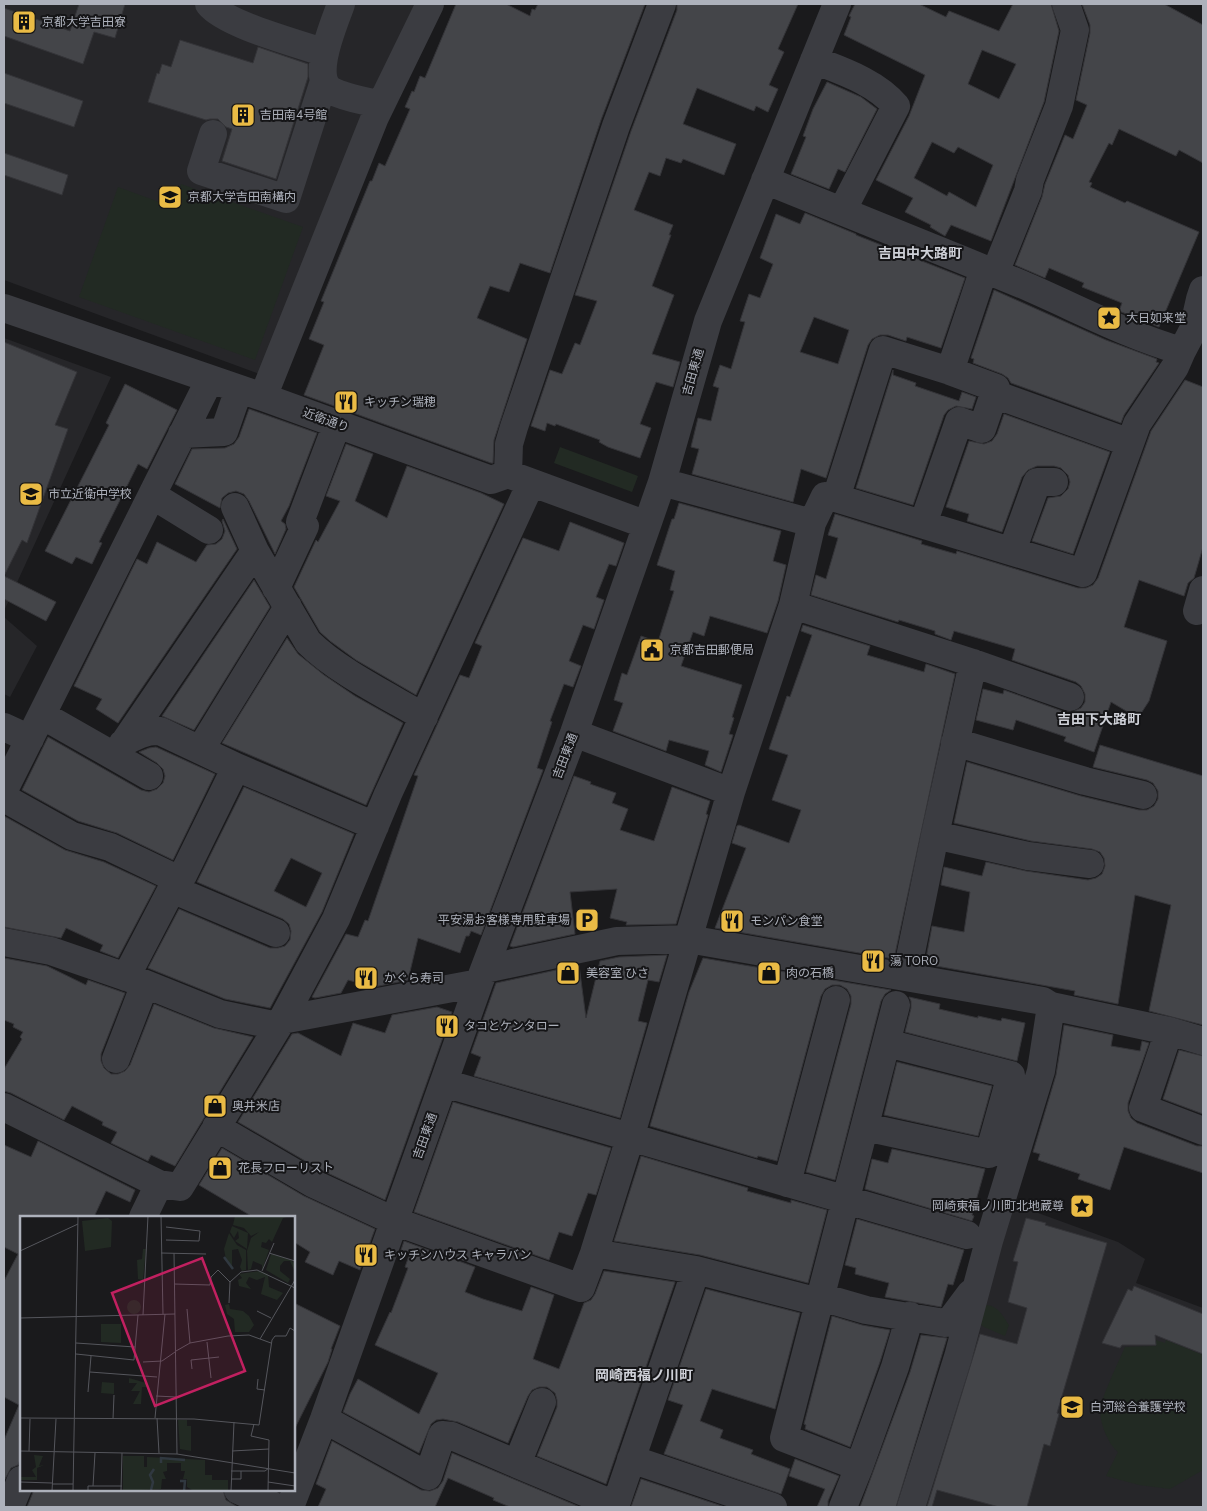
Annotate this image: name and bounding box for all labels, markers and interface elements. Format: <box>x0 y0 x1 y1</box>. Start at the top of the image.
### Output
building icon: 京都大学吉田寮 <box>11 9 37 35</box>
place label: 京都大学吉田寮 <box>42 14 126 30</box>
building icon: 吉田南4号館 <box>230 102 256 128</box>
place label: 吉田南4号館 <box>260 107 327 123</box>
school or university icon: 京都大学吉田南構内 <box>157 184 183 210</box>
place label: 京都大学吉田南構内 <box>188 189 296 205</box>
district label: 吉田中大路町 <box>878 244 962 263</box>
place icon: 大日如来堂 <box>1096 305 1122 331</box>
place label: 大日如来堂 <box>1126 310 1186 326</box>
street label: 吉田東通 <box>679 347 707 397</box>
restaurant icon: キッチン瑞穂 <box>333 389 359 415</box>
place label: キッチン瑞穂 <box>364 394 436 410</box>
street label: 近衛通り <box>301 404 351 436</box>
school or university icon: 市立近衛中学校 <box>18 481 44 507</box>
place label: 市立近衛中学校 <box>48 486 132 502</box>
public building icon: 京都吉田郵便局 <box>639 637 665 663</box>
place label: 京都吉田郵便局 <box>670 642 754 658</box>
district label: 吉田下大路町 <box>1057 710 1141 729</box>
street label: 吉田東通 <box>549 731 581 781</box>
parking icon: 平安湯お客様専用駐車場 <box>574 907 600 933</box>
restaurant icon: モンパン食堂 <box>719 908 745 934</box>
place label: 平安湯お客様専用駐車場 <box>438 912 570 928</box>
place label: モンパン食堂 <box>750 913 823 929</box>
restaurant icon: 蕩 TORO <box>860 948 886 974</box>
place label: 蕩 TORO <box>890 953 938 969</box>
shop icon: 美容室 ひさ <box>555 960 581 986</box>
shop icon: 肉の石橋 <box>756 960 782 986</box>
restaurant icon: かぐら寿司 <box>353 965 379 991</box>
place label: 美容室 ひさ <box>586 965 649 981</box>
place label: 肉の石橋 <box>786 965 834 981</box>
place label: かぐら寿司 <box>384 970 444 986</box>
restaurant icon: タコとケンタロー <box>434 1013 460 1039</box>
place label: タコとケンタロー <box>464 1018 560 1034</box>
shop icon: 奥井米店 <box>202 1093 228 1119</box>
place label: 奥井米店 <box>232 1098 280 1114</box>
street label: 吉田東通 <box>409 1111 441 1161</box>
shop icon: 花長フローリスト <box>207 1155 233 1181</box>
place label: 花長フローリスト <box>238 1160 334 1176</box>
place icon: 岡崎東福ノ川町北地蔵尊 <box>1069 1193 1095 1219</box>
place label: 岡崎東福ノ川町北地蔵尊 <box>932 1198 1064 1214</box>
inset map <box>20 1216 295 1491</box>
restaurant icon: キッチンハウス キャラバン <box>353 1242 379 1268</box>
place label: キッチンハウス キャラバン <box>384 1247 532 1263</box>
district label: 岡崎西福ノ川町 <box>595 1366 693 1385</box>
school or university icon: 白河総合養護学校 <box>1059 1394 1085 1420</box>
place label: 白河総合養護学校 <box>1090 1399 1186 1415</box>

